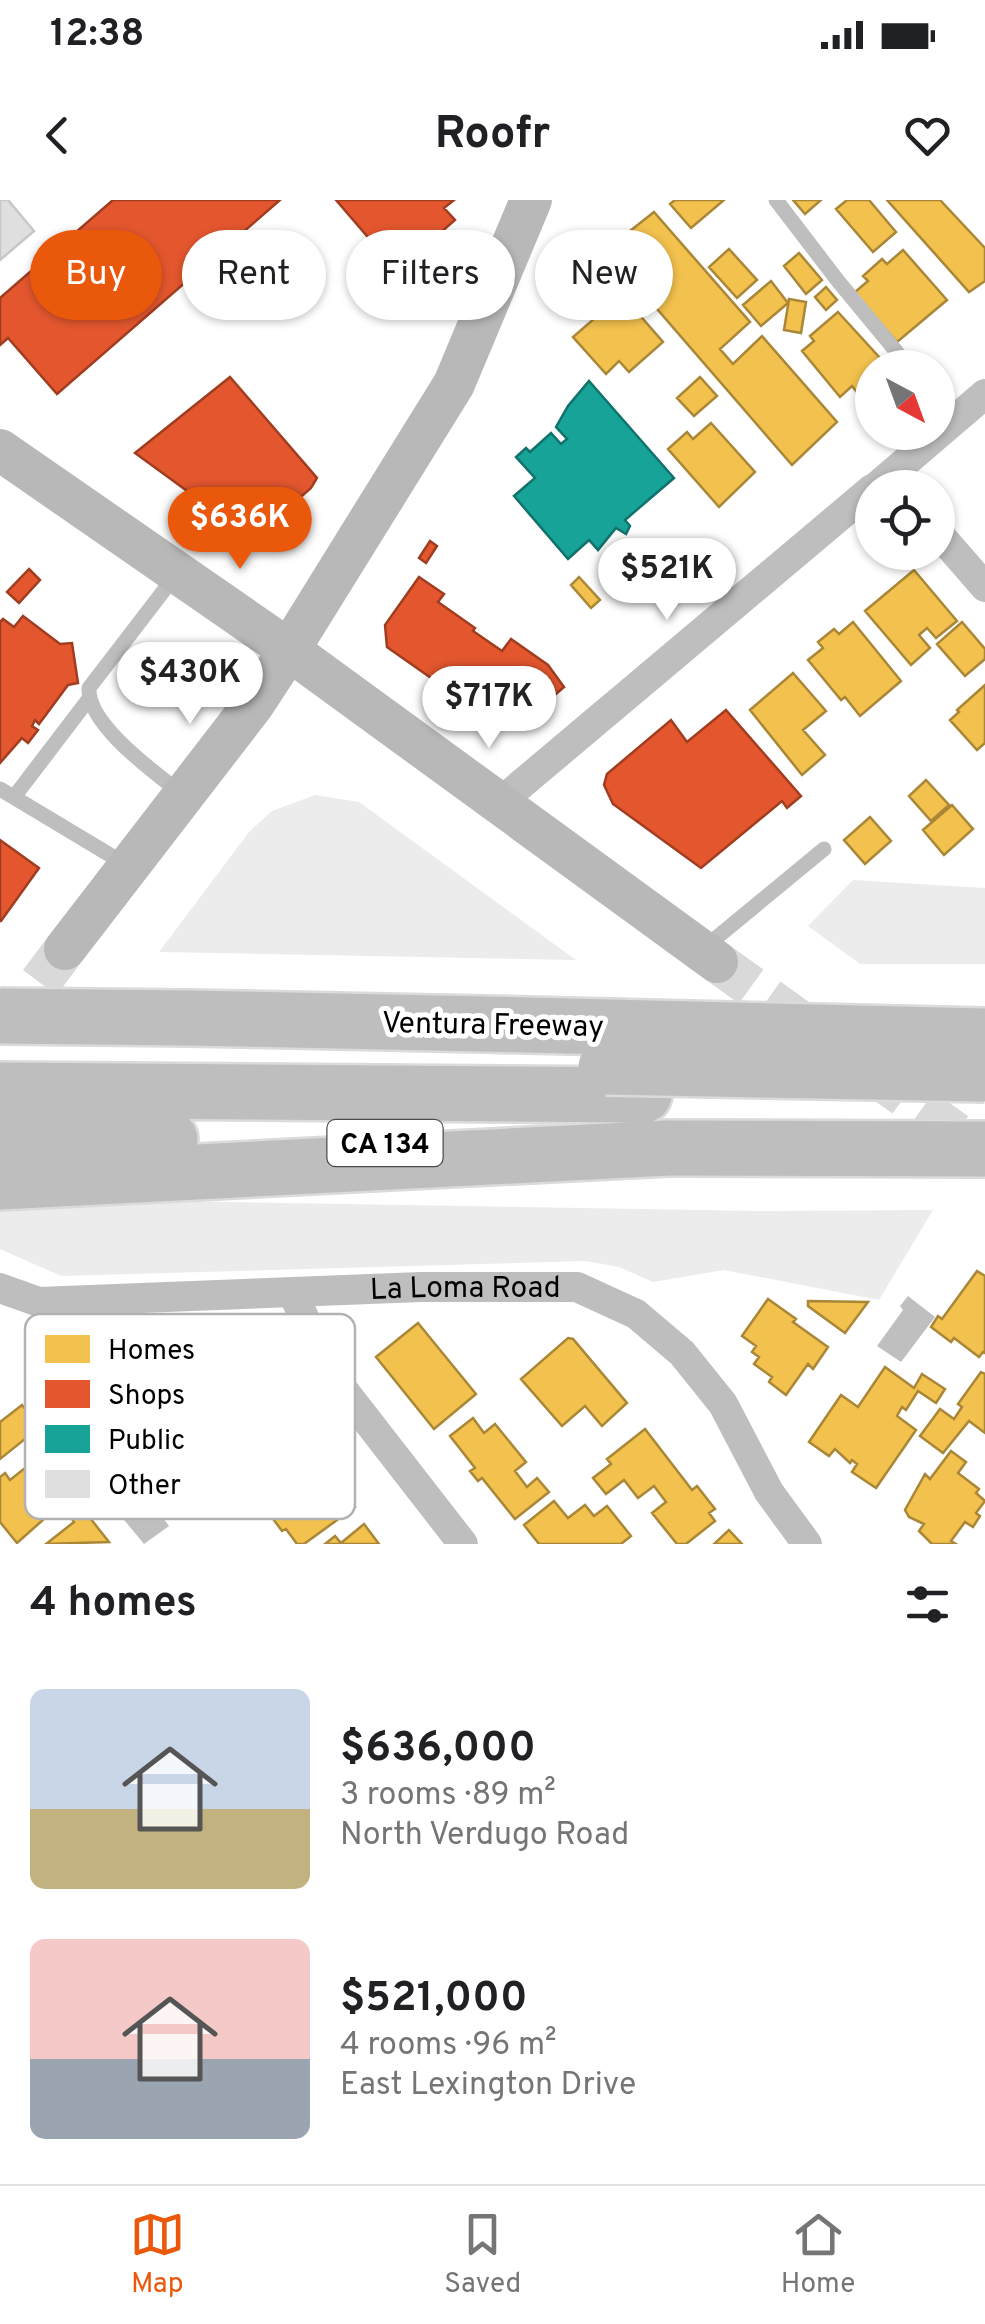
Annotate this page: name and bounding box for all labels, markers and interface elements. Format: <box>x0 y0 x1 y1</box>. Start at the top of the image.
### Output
text: 12:38 <box>50 11 144 60</box>
text: Roofr <box>435 107 550 164</box>
icon: back <box>30 108 85 163</box>
icon: heart <box>900 108 955 163</box>
chip: Buy <box>30 230 162 320</box>
chip: Rent <box>182 230 326 320</box>
chip: Filters <box>346 230 515 320</box>
chip: New <box>535 230 673 320</box>
north arrow <box>855 350 955 450</box>
map controls <box>855 350 955 570</box>
button: locate <box>855 470 955 570</box>
pin: $636K <box>170 487 310 572</box>
text: $636K <box>190 499 290 539</box>
pin: $521K <box>597 538 737 623</box>
text: $521K <box>620 550 714 590</box>
pin: $430K <box>120 642 260 727</box>
text: $430K <box>139 654 241 694</box>
pin: $717K <box>419 666 559 751</box>
text: $717K <box>444 678 534 718</box>
street label: Ventura Freeway <box>382 1006 604 1047</box>
road number: CA 134 <box>328 1120 442 1166</box>
street label: La Loma Road <box>369 1271 561 1310</box>
legend <box>25 1314 355 1519</box>
text: Homes <box>108 1334 195 1370</box>
text: Shops <box>108 1379 185 1415</box>
text: Public <box>108 1424 185 1460</box>
text: Other <box>108 1469 181 1505</box>
icon: filters <box>900 1577 955 1632</box>
text: 4 homes <box>30 1578 197 1631</box>
text: $636,000 <box>340 1723 536 1776</box>
icon: home <box>110 1729 230 1849</box>
text: 3 rooms · 89 m² <box>340 1776 556 1816</box>
text: North Verdugo Road <box>340 1816 629 1856</box>
text: $521,000 <box>340 1973 528 2026</box>
icon: home <box>110 1979 230 2099</box>
text: 4 rooms · 96 m² <box>340 2026 557 2066</box>
text: East Lexington Drive <box>340 2066 636 2106</box>
tab: Map <box>130 2207 185 2303</box>
tab: Saved <box>444 2207 521 2303</box>
tab: Home <box>781 2207 855 2303</box>

